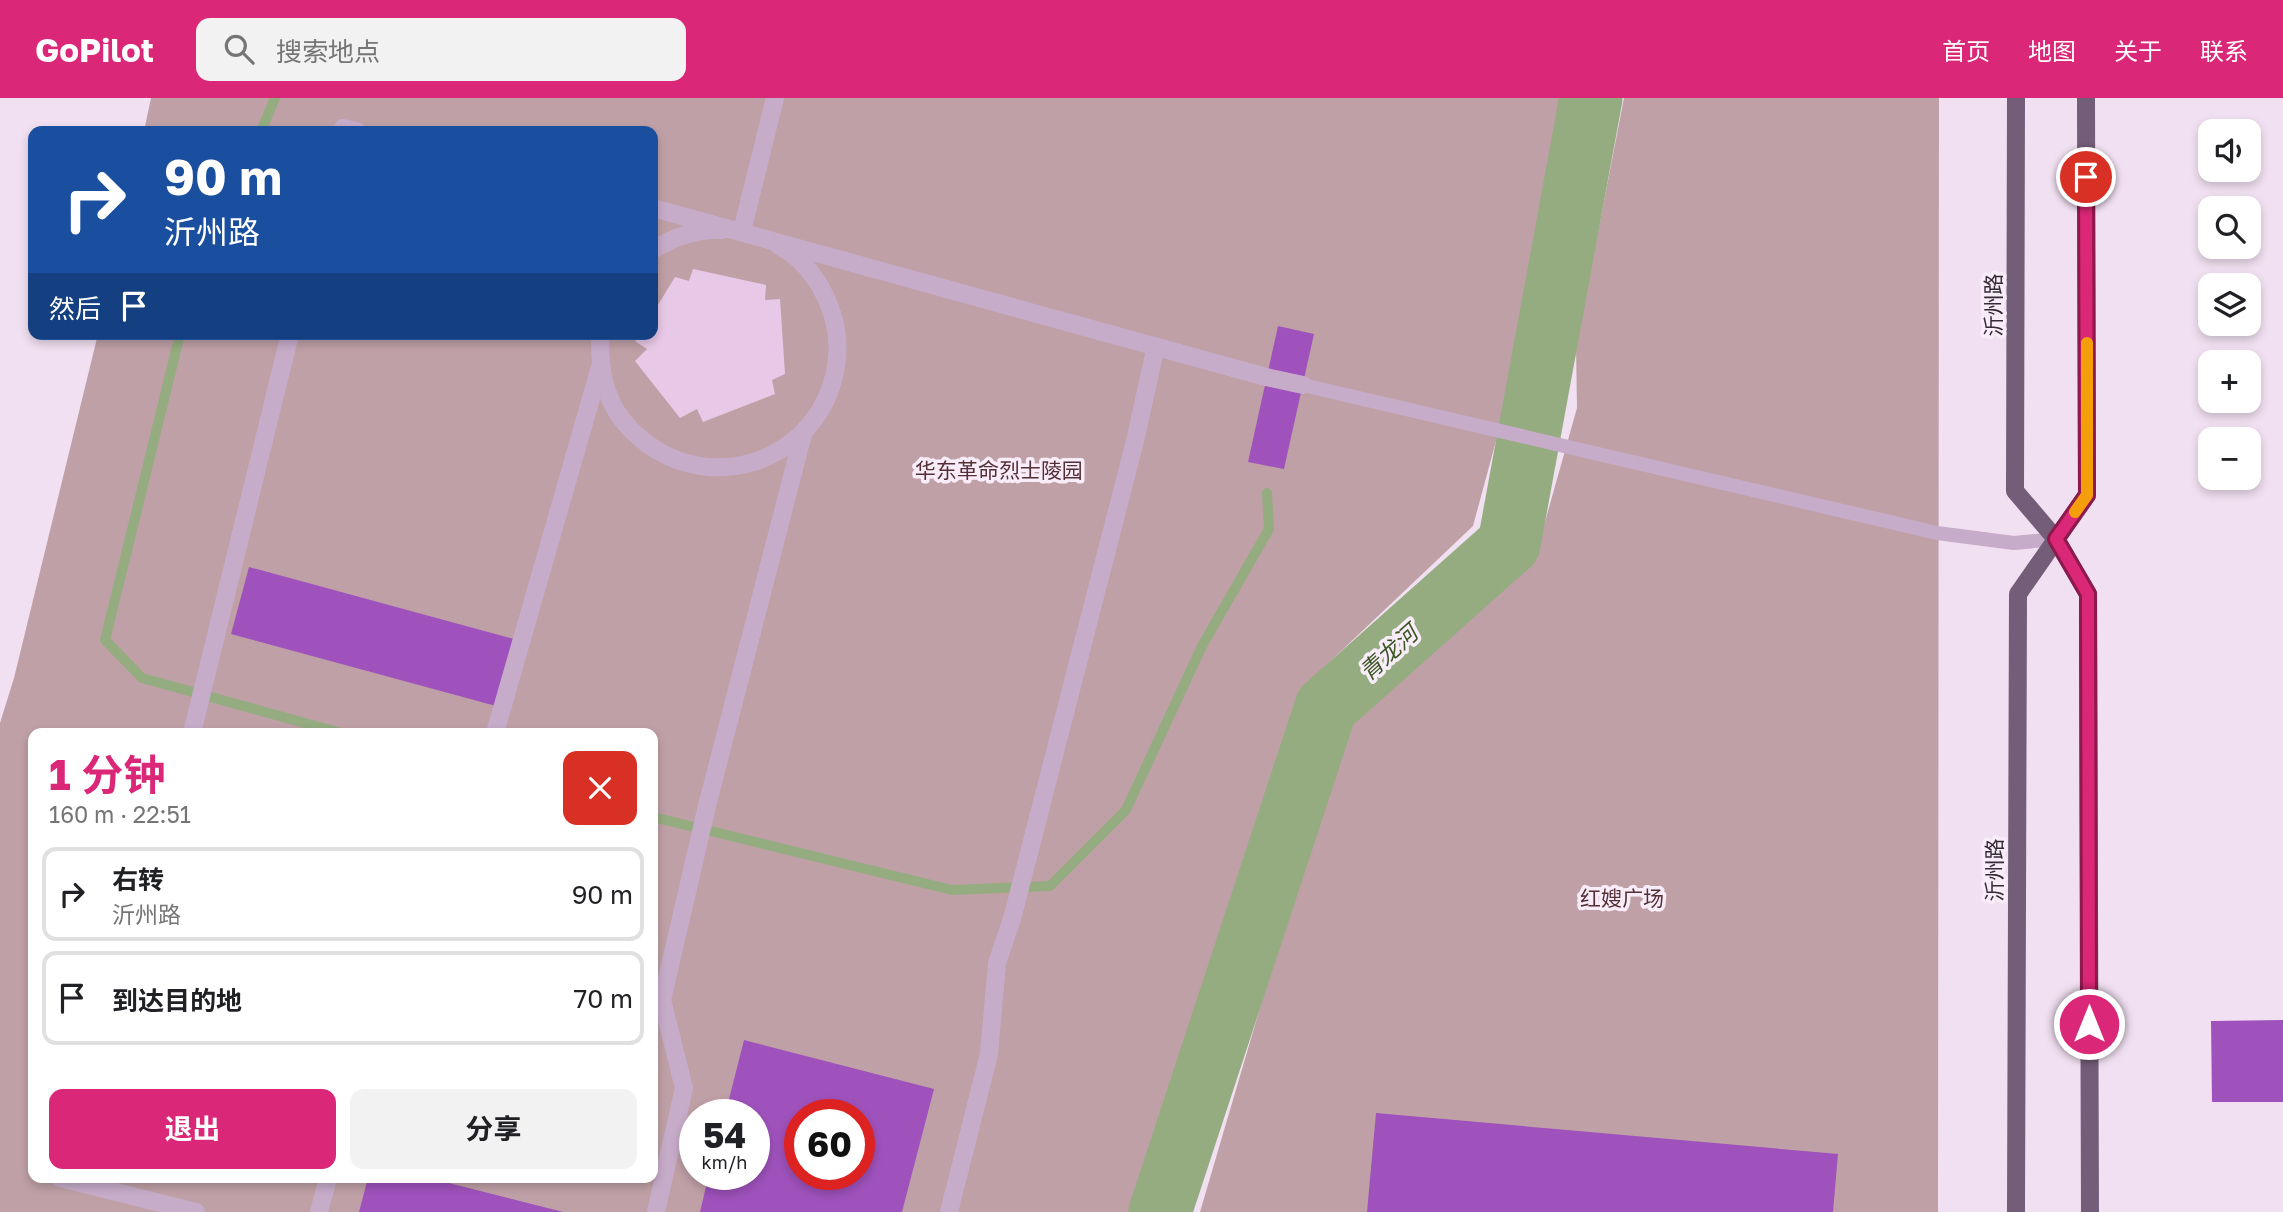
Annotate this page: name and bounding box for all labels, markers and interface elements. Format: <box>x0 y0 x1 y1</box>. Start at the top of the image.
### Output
search box <box>196 18 686 81</box>
text: GoPilot <box>35 30 154 69</box>
icon: search <box>220 30 258 68</box>
text: 搜索地点 <box>276 36 380 67</box>
text: 首页 <box>1942 36 1990 65</box>
text: 地图 <box>2028 36 2076 65</box>
text: 关于 <box>2114 36 2162 65</box>
text: 联系 <box>2200 36 2248 65</box>
map controls <box>2198 119 2261 490</box>
button: sound <box>2198 119 2261 182</box>
text: 90 m <box>164 147 282 206</box>
pin <box>2056 147 2116 207</box>
icon: right <box>49 154 140 245</box>
icon: arrive <box>2067 158 2105 196</box>
button: search <box>2198 196 2261 259</box>
text: 沂州路 <box>164 213 260 251</box>
button: layers <box>2198 273 2261 336</box>
street label: 沂州路 <box>1980 274 2006 337</box>
icon: arrive <box>115 287 153 325</box>
text: 然后 <box>49 293 101 324</box>
button: + <box>2198 350 2261 413</box>
button: − <box>2198 427 2261 490</box>
park label: 华东革命烈士陵园 <box>915 457 1083 483</box>
water label: 青龙河 <box>1353 616 1426 685</box>
text: 1 分钟 <box>49 749 165 799</box>
button: close <box>563 751 637 825</box>
text: 160 m · 22:51 <box>49 800 191 828</box>
street label: 沂州路 <box>1981 839 2007 902</box>
text: 右转 <box>112 864 164 895</box>
icon: right <box>53 875 91 913</box>
text: 90 m <box>572 879 633 910</box>
park label: 红嫂广场 <box>1580 885 1664 911</box>
text: 沂州路 <box>112 900 181 928</box>
icon: arrive <box>53 979 91 1017</box>
text: 70 m <box>574 983 633 1014</box>
text: 到达目的地 <box>112 985 242 1016</box>
position arrow <box>2052 987 2126 1061</box>
button: 退出 <box>49 1089 336 1169</box>
button: 分享 <box>350 1089 637 1169</box>
speed limit sign: 60 <box>784 1099 875 1190</box>
text: 54 <box>703 1114 746 1156</box>
text: km/h <box>702 1151 747 1173</box>

